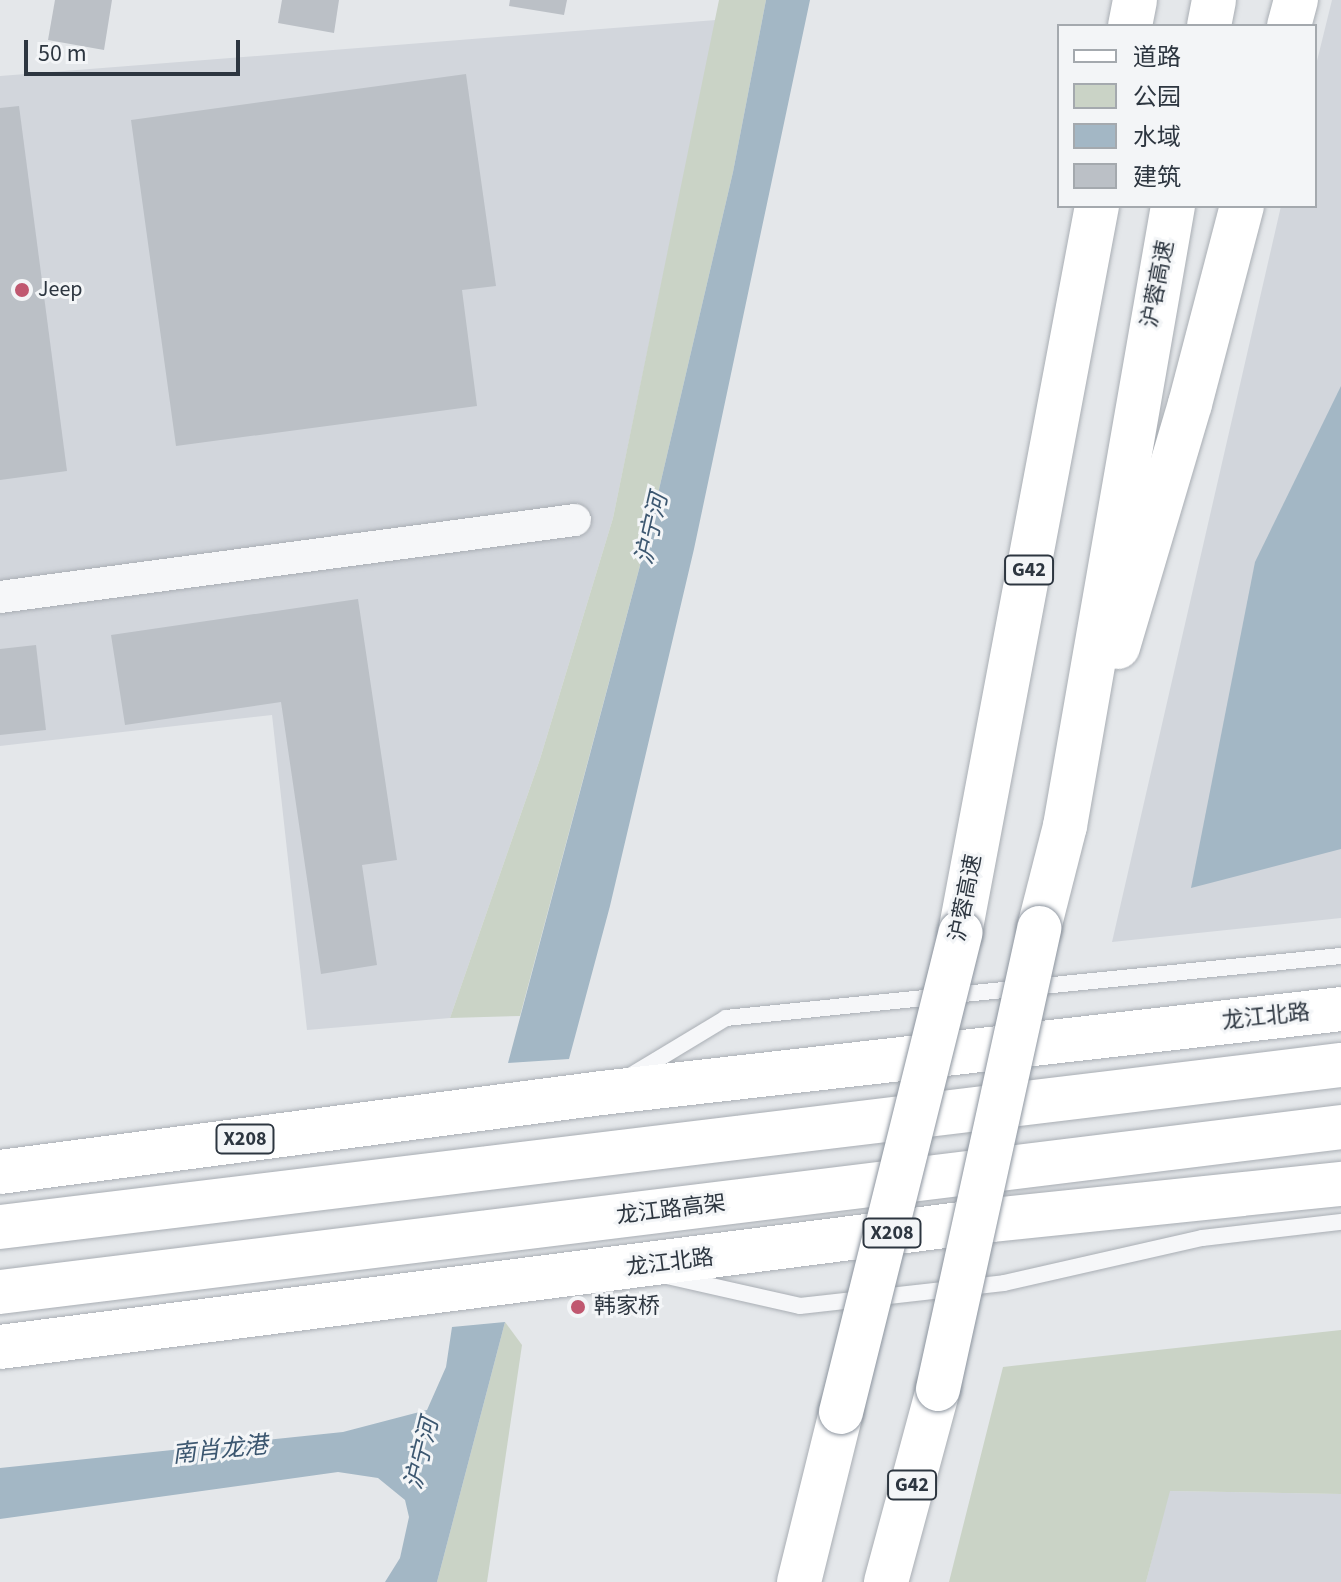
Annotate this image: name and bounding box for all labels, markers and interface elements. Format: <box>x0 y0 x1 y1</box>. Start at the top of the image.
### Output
scale bar <box>28 24 244 74</box>
legend <box>1057 24 1317 208</box>
text: 50 m <box>38 36 87 71</box>
text: 道路 <box>1133 40 1181 75</box>
text: 公园 <box>1133 80 1181 115</box>
text: 水域 <box>1133 120 1181 155</box>
text: 建筑 <box>1133 160 1181 195</box>
street label: 沪蓉高速 <box>1137 238 1179 330</box>
place label: Jeep <box>38 277 83 303</box>
marker: Jeep <box>13 281 31 299</box>
water label: 沪宁河 <box>630 491 674 567</box>
road number: G42 <box>1003 554 1055 586</box>
street label: 沪蓉高速 <box>945 852 987 944</box>
street label: 龙江北路 <box>1221 999 1311 1035</box>
road number: X208 <box>215 1123 275 1155</box>
street label: 龙江路高架 <box>615 1190 727 1230</box>
road number: X208 <box>862 1217 922 1249</box>
street label: 龙江北路 <box>625 1245 715 1281</box>
place label: 韩家桥 <box>594 1294 660 1320</box>
marker: 韩家桥 <box>569 1298 587 1316</box>
water label: 沪宁河 <box>399 1416 445 1492</box>
water label: 南肖龙港 <box>171 1431 269 1469</box>
road number: G42 <box>886 1469 938 1501</box>

